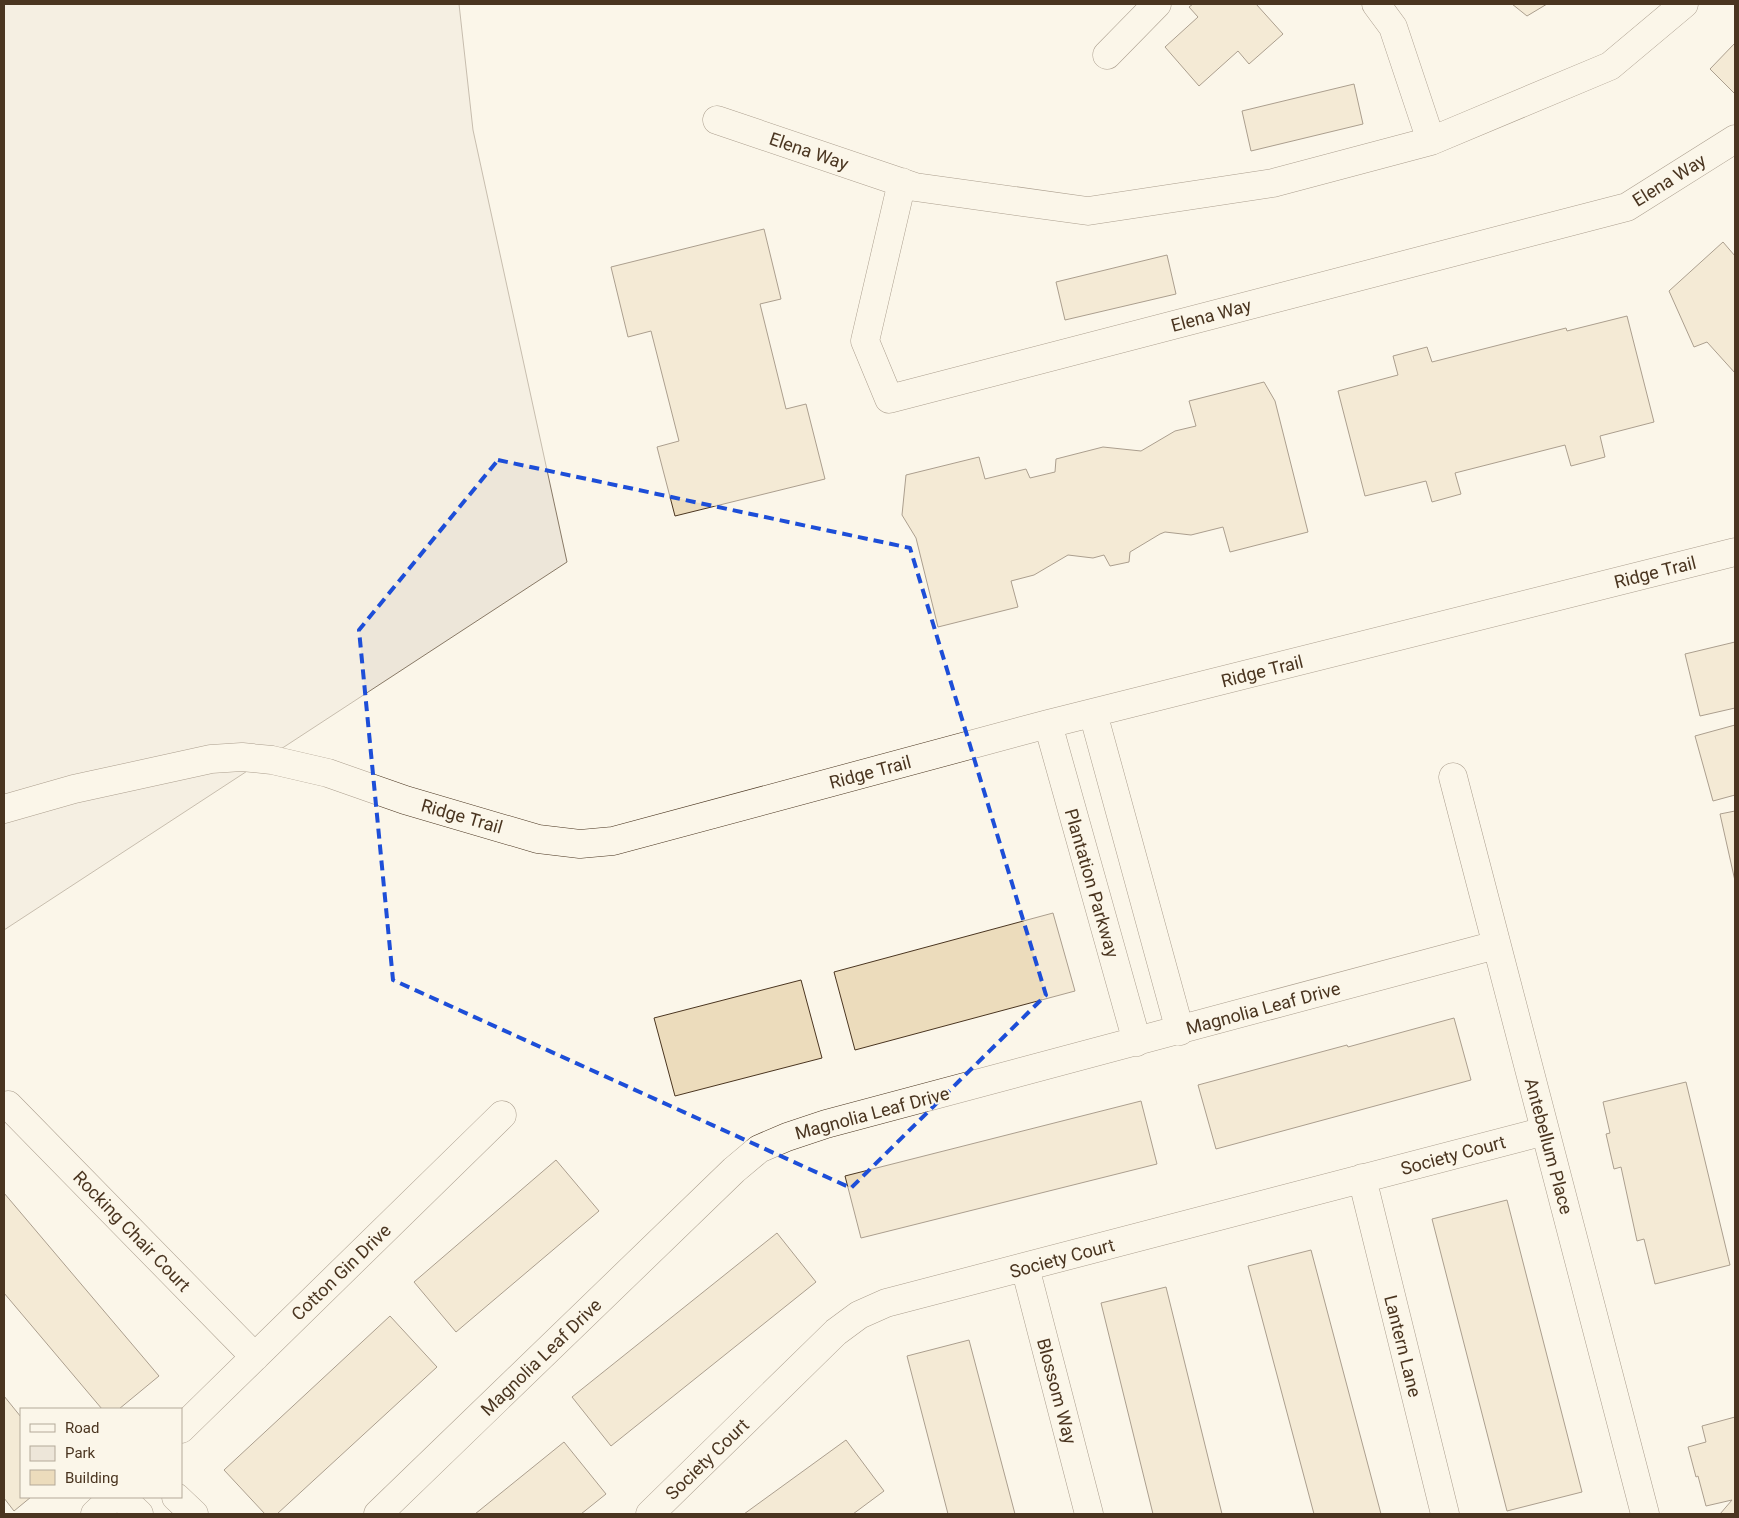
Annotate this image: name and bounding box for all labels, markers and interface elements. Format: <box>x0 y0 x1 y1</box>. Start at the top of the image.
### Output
street label: Elena Way <box>767 128 852 174</box>
street label: Elena Way <box>1629 149 1710 211</box>
street label: Elena Way <box>1169 294 1254 336</box>
street label: Ridge Trail <box>1612 552 1698 592</box>
street label: Ridge Trail <box>1219 651 1305 691</box>
street label: Ridge Trail <box>827 751 913 793</box>
street label: Ridge Trail <box>419 794 505 838</box>
street label: Plantation Parkway <box>1061 806 1123 960</box>
street label: Magnolia Leaf Drive <box>1183 977 1343 1039</box>
street label: Antebellum Place <box>1521 1076 1577 1216</box>
street label: Magnolia Leaf Drive <box>792 1082 952 1144</box>
street label: Society Court <box>1398 1131 1508 1179</box>
street label: Rocking Chair Court <box>69 1166 195 1296</box>
street label: Cotton Gin Drive <box>287 1219 395 1325</box>
street label: Society Court <box>1007 1234 1117 1282</box>
street label: Lantern Lane <box>1380 1293 1426 1399</box>
street label: Magnolia Leaf Drive <box>477 1294 605 1420</box>
street label: Blossom Way <box>1033 1336 1081 1447</box>
legend <box>20 1408 182 1498</box>
street label: Society Court <box>661 1414 753 1504</box>
text: Road <box>65 1419 99 1437</box>
text: Park <box>65 1444 96 1462</box>
text: Building <box>65 1469 119 1487</box>

